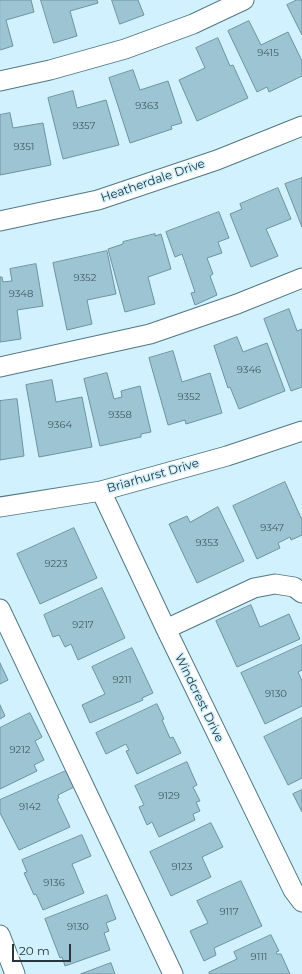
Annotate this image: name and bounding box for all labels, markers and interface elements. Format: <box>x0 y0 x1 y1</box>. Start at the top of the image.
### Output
house number: 9415 <box>257 47 279 59</box>
house number: 9363 <box>135 100 159 112</box>
house number: 9357 <box>73 120 95 132</box>
house number: 9351 <box>14 141 34 153</box>
street label: Heatherdale Drive <box>99 156 207 206</box>
house number: 9352 <box>74 272 96 284</box>
house number: 9348 <box>9 288 33 300</box>
house number: 9346 <box>237 364 261 376</box>
house number: 9352 <box>178 391 200 403</box>
house number: 9358 <box>108 409 132 421</box>
house number: 9364 <box>48 419 72 431</box>
street label: Briarhurst Drive <box>105 456 201 496</box>
house number: 9347 <box>260 522 284 534</box>
house number: 9353 <box>196 537 218 549</box>
house number: 9223 <box>44 558 68 570</box>
house number: 9217 <box>72 619 94 631</box>
street label: Windcrest Drive <box>171 651 227 745</box>
house number: 9211 <box>113 674 131 686</box>
house number: 9130 <box>265 688 287 700</box>
house number: 9212 <box>9 744 31 756</box>
house number: 9129 <box>158 790 180 802</box>
house number: 9142 <box>19 801 41 813</box>
house number: 9123 <box>171 861 193 873</box>
house number: 9136 <box>43 877 65 889</box>
house number: 9117 <box>219 906 239 918</box>
house number: 9130 <box>67 921 89 933</box>
scale bar <box>14 936 73 962</box>
text: 20 m <box>19 943 50 958</box>
house number: 9111 <box>251 951 267 963</box>

